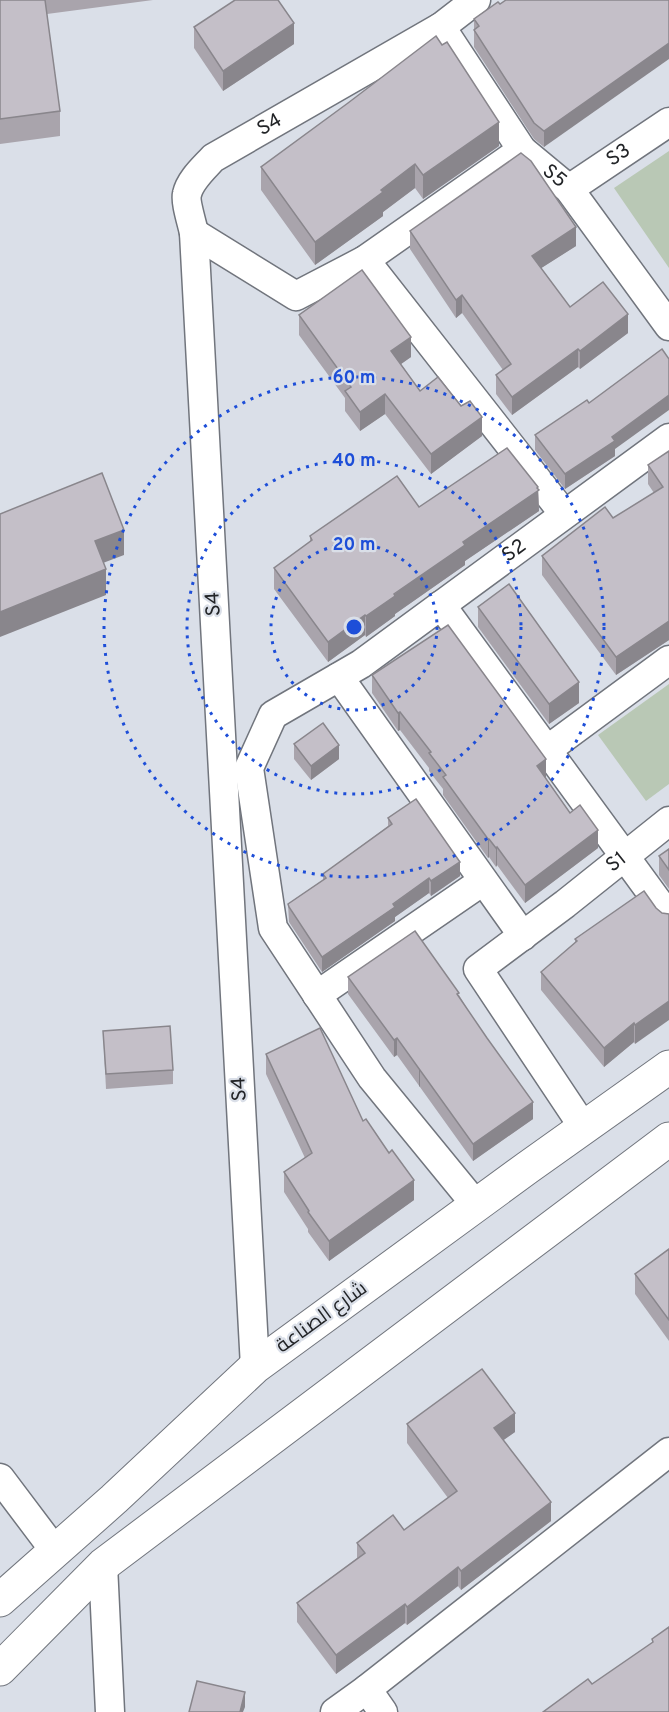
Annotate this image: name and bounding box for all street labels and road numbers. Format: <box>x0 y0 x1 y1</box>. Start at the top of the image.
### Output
street label: S4 <box>253 108 287 143</box>
street label: S3 <box>602 138 636 173</box>
street label: S5 <box>536 159 572 194</box>
street label: S2 <box>497 534 532 569</box>
street label: S4 <box>200 591 228 617</box>
street label: S1 <box>601 846 633 879</box>
street label: S4 <box>226 1076 254 1102</box>
street label: شارع الصناعة <box>271 1276 373 1360</box>

